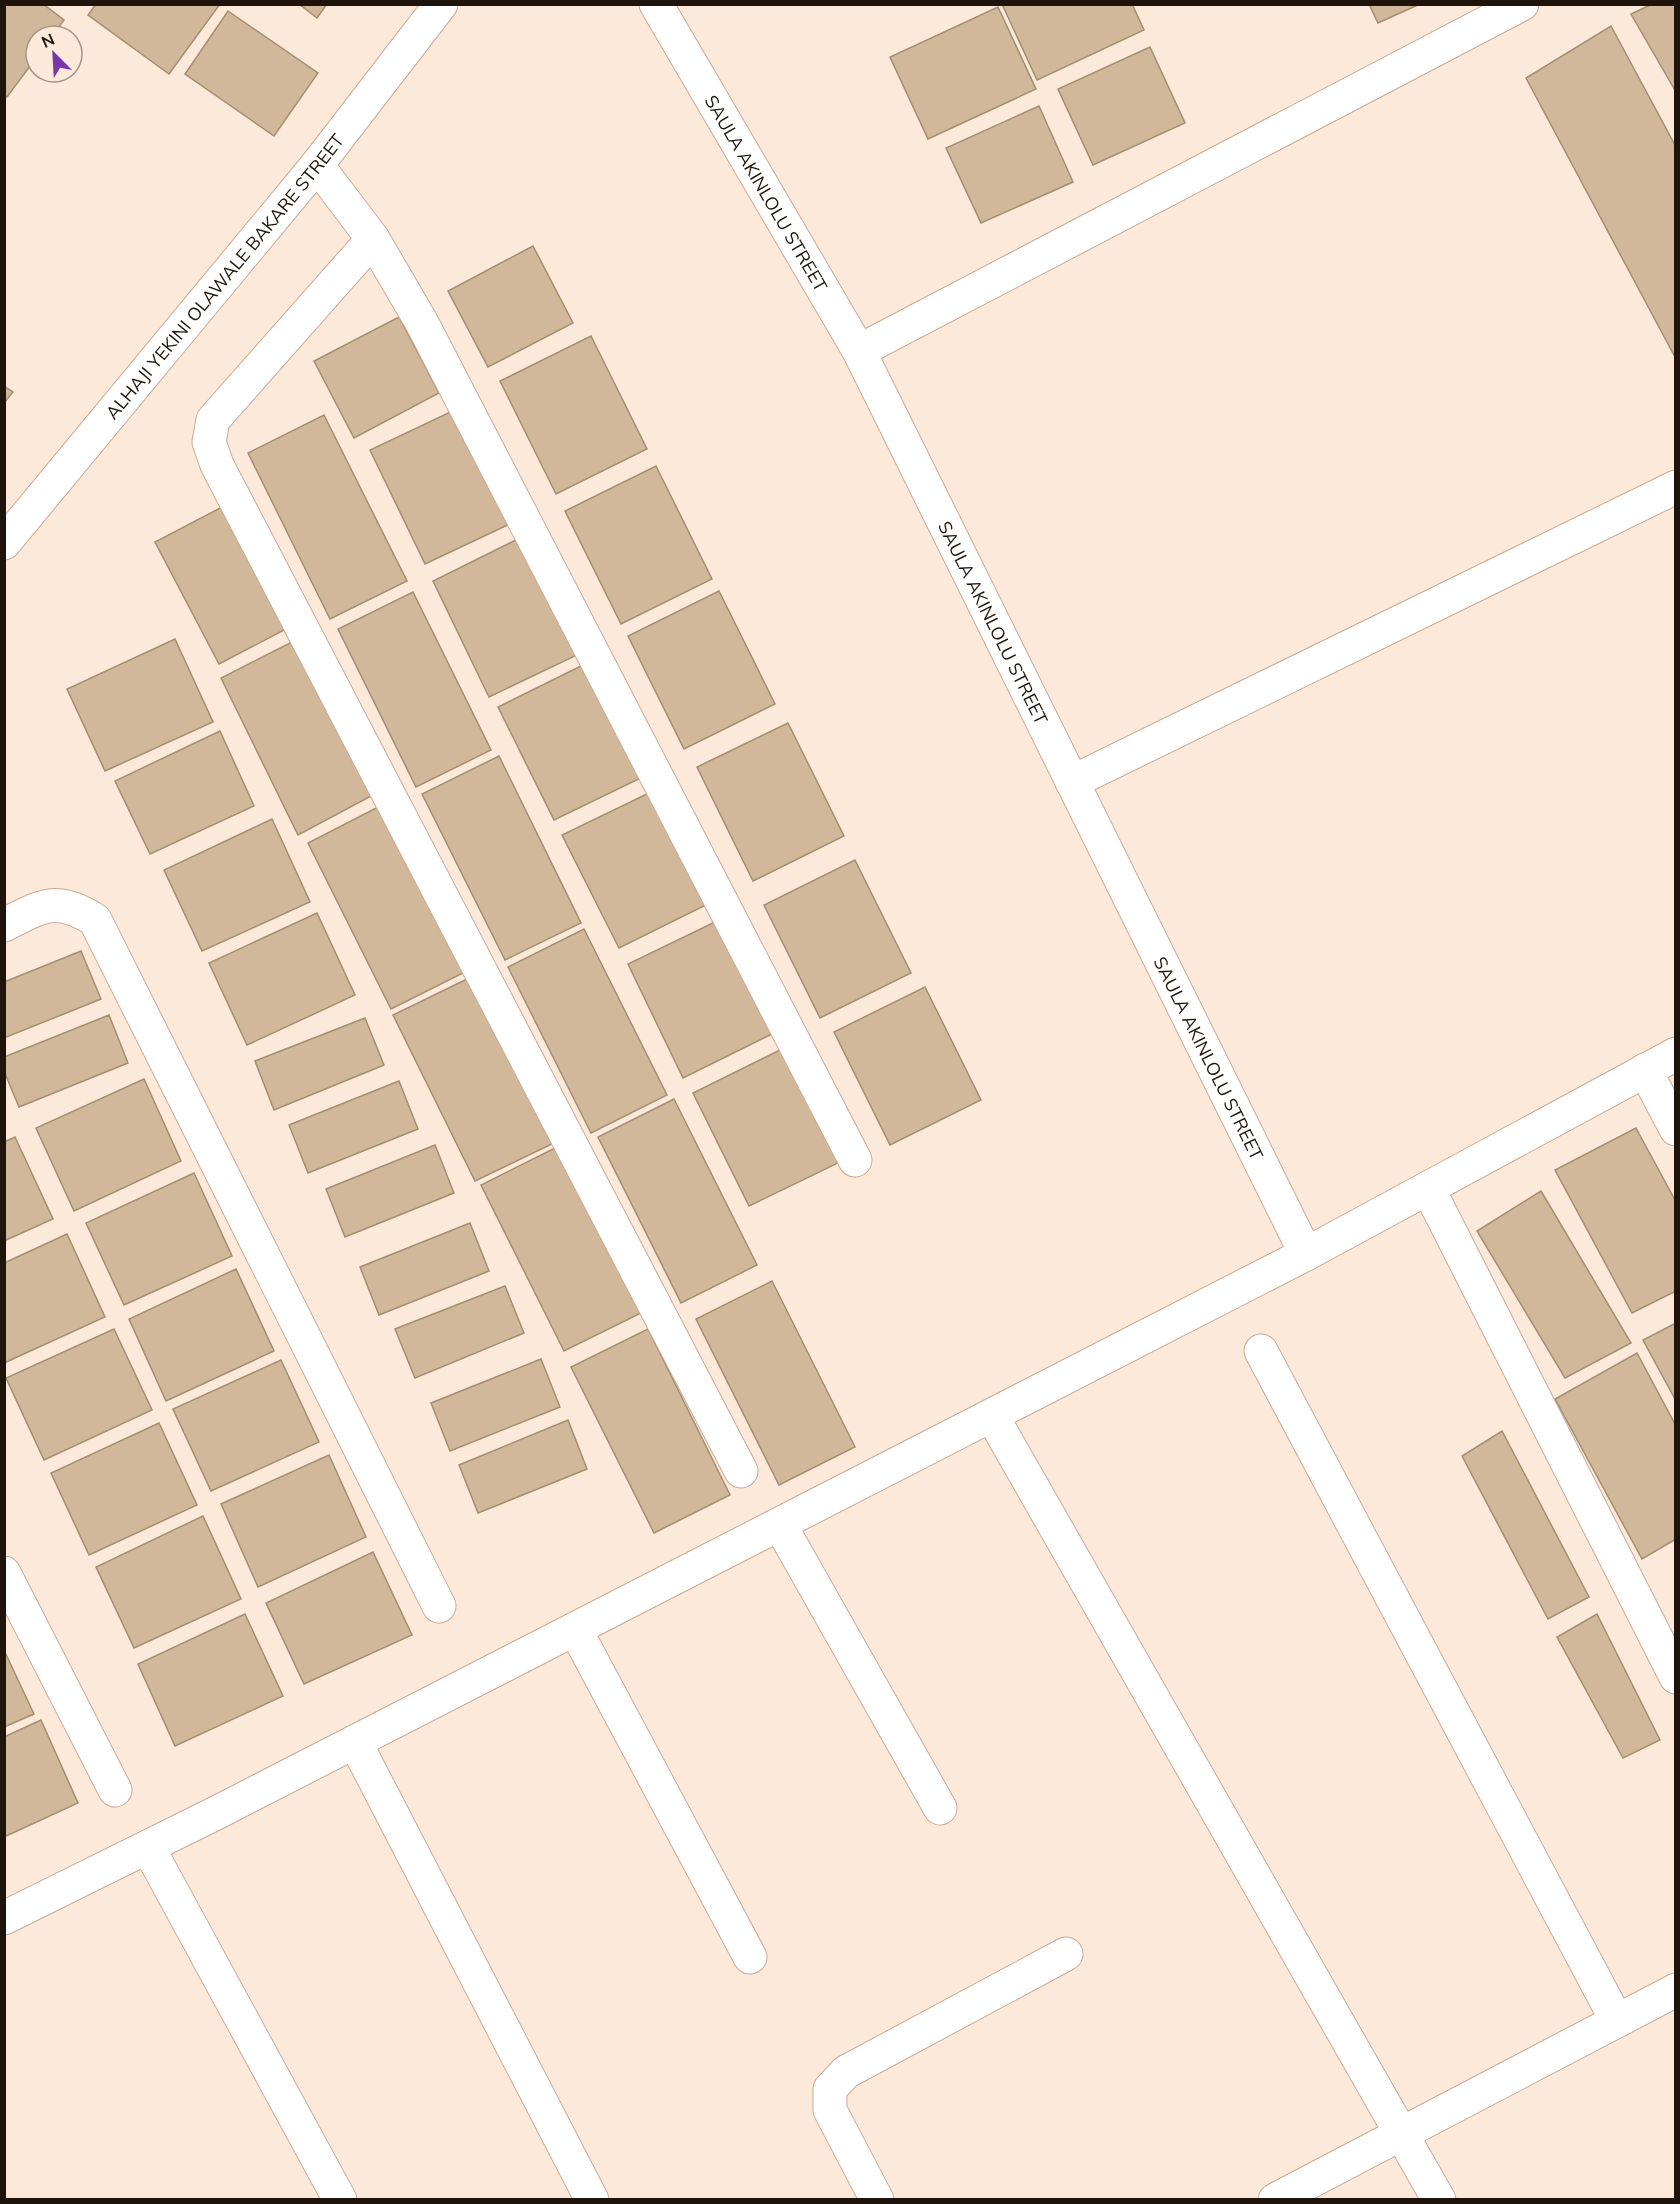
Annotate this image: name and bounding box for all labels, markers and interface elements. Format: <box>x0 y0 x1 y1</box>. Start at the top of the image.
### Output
north arrow <box>24 24 84 84</box>
text: N <box>38 29 57 52</box>
street label: SAULA AKINLOLU STREET <box>700 91 833 296</box>
street label: ALHAJI YEKINI OLAWALE BAKARE STREET <box>100 129 349 424</box>
street label: SAULA AKINLOLU STREET <box>933 517 1053 728</box>
street label: SAULA AKINLOLU STREET <box>1149 953 1269 1164</box>

